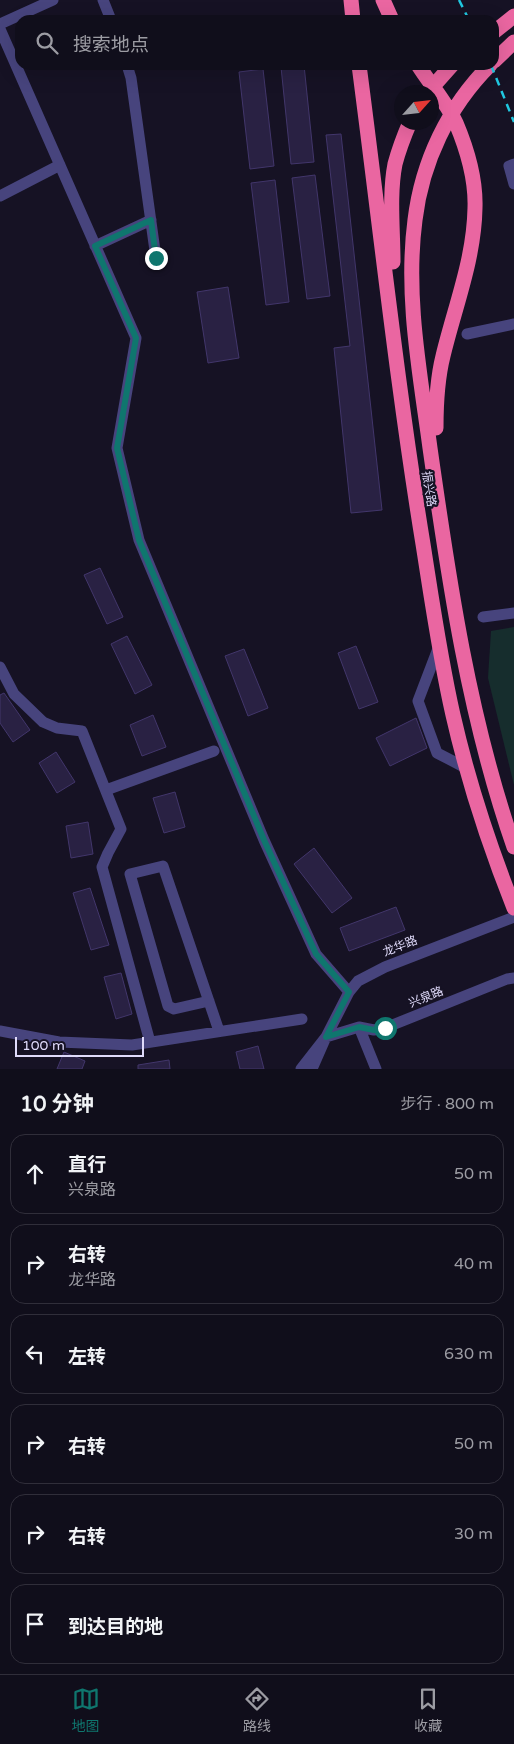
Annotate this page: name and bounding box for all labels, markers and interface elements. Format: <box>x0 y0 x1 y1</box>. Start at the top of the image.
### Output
search box <box>15 15 499 70</box>
icon: search <box>33 29 61 57</box>
text: 搜索地点 <box>73 34 149 56</box>
north arrow <box>394 85 439 130</box>
route end <box>145 247 168 270</box>
street label: 振兴路 <box>419 470 439 508</box>
street label: 龙华路 <box>381 933 419 959</box>
street label: 兴泉路 <box>407 984 445 1010</box>
route start <box>374 1017 397 1040</box>
scale bar <box>15 1034 144 1057</box>
text: 100 m <box>22 1037 65 1054</box>
text: 10 分钟 <box>20 1092 94 1117</box>
text: 步行 · 800 m <box>401 1094 494 1114</box>
text: 直行 <box>68 1154 106 1176</box>
icon: ahead <box>21 1160 49 1188</box>
text: 50 m <box>454 1164 493 1184</box>
text: 兴泉路 <box>68 1180 116 1200</box>
text: 右转 <box>68 1244 106 1266</box>
icon: right <box>21 1250 49 1278</box>
text: 40 m <box>454 1254 493 1274</box>
text: 龙华路 <box>68 1270 116 1290</box>
icon: left <box>21 1340 49 1368</box>
text: 630 m <box>444 1344 493 1364</box>
text: 左转 <box>68 1346 106 1368</box>
icon: right <box>21 1430 49 1458</box>
text: 50 m <box>454 1434 493 1454</box>
text: 右转 <box>68 1436 106 1458</box>
icon: right <box>21 1520 49 1548</box>
text: 30 m <box>454 1524 493 1544</box>
text: 右转 <box>68 1526 106 1548</box>
icon: arrive <box>21 1610 49 1638</box>
text: 到达目的地 <box>68 1616 163 1638</box>
tab: 地图 <box>72 1685 100 1735</box>
tab: 路线 <box>243 1685 271 1735</box>
tab: 收藏 <box>414 1685 442 1735</box>

